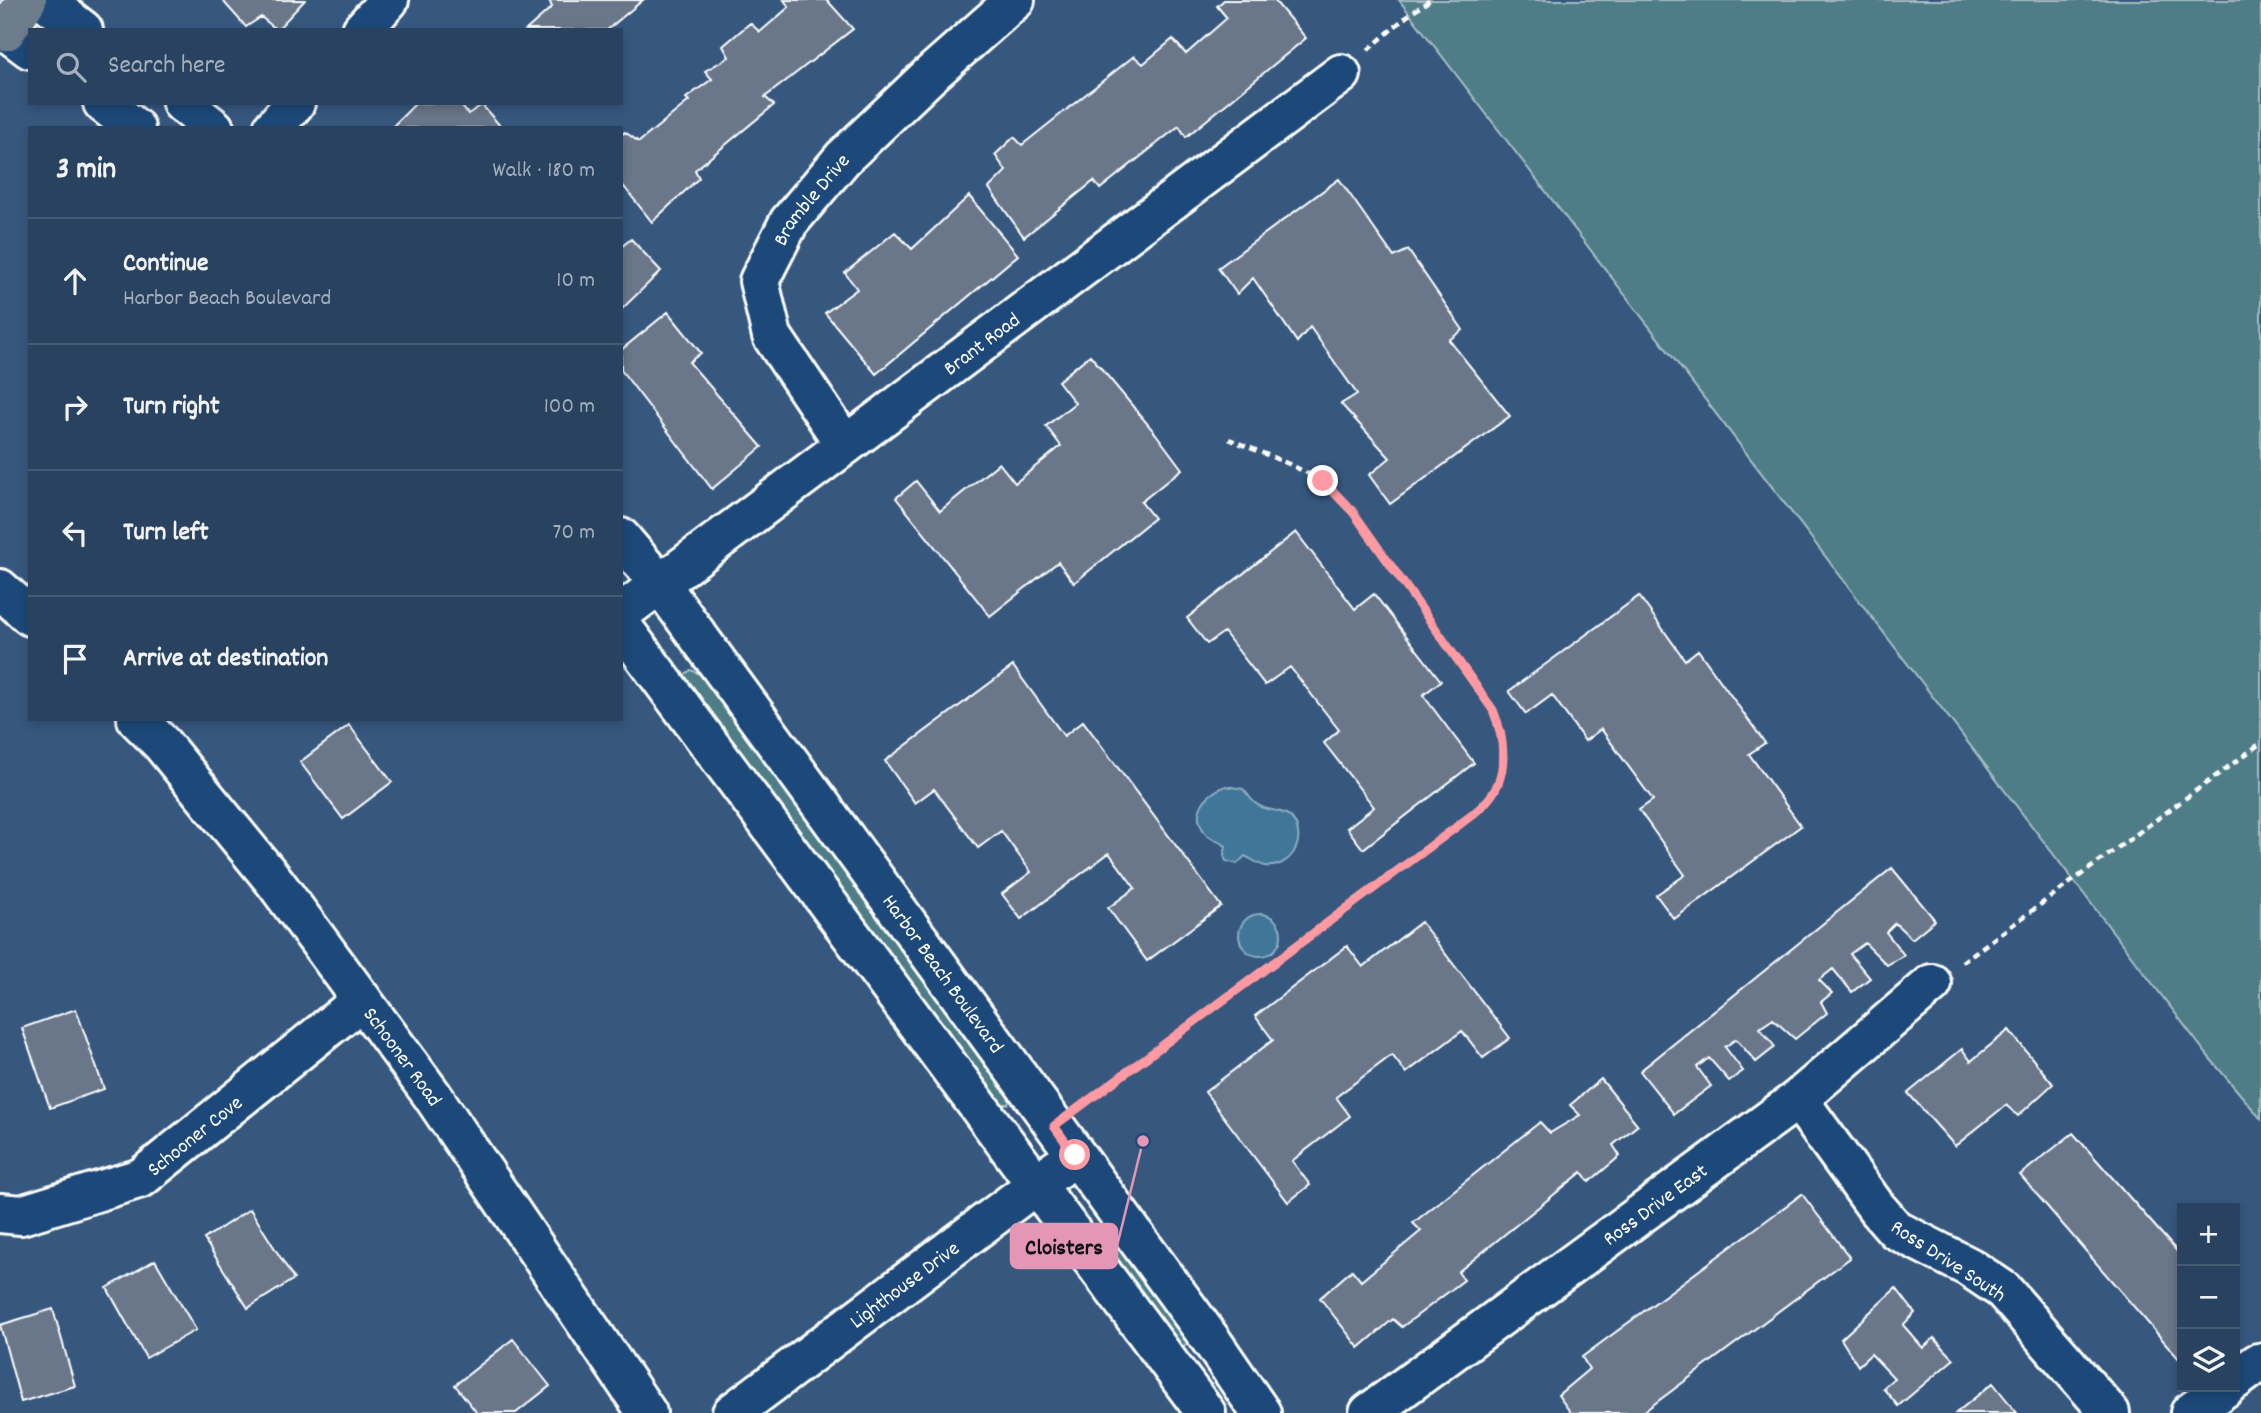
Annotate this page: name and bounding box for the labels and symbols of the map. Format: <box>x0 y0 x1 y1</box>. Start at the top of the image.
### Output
street label: Bramble Drive <box>767 148 859 252</box>
street label: Brant Road <box>938 307 1028 384</box>
route end <box>1307 465 1338 496</box>
street label: Harbor Beach Boulevard <box>873 889 1009 1061</box>
street label: Schooner Road <box>354 1002 448 1113</box>
street label: Schooner Cove <box>142 1090 250 1185</box>
route start <box>1059 1139 1090 1170</box>
street label: Ross Drive East <box>1598 1158 1715 1255</box>
street label: Ross Drive South <box>1884 1214 2011 1311</box>
callout: Cloisters <box>1011 1224 1117 1268</box>
text: Cloisters <box>1025 1233 1103 1266</box>
street label: Lighthouse Drive <box>845 1235 967 1337</box>

